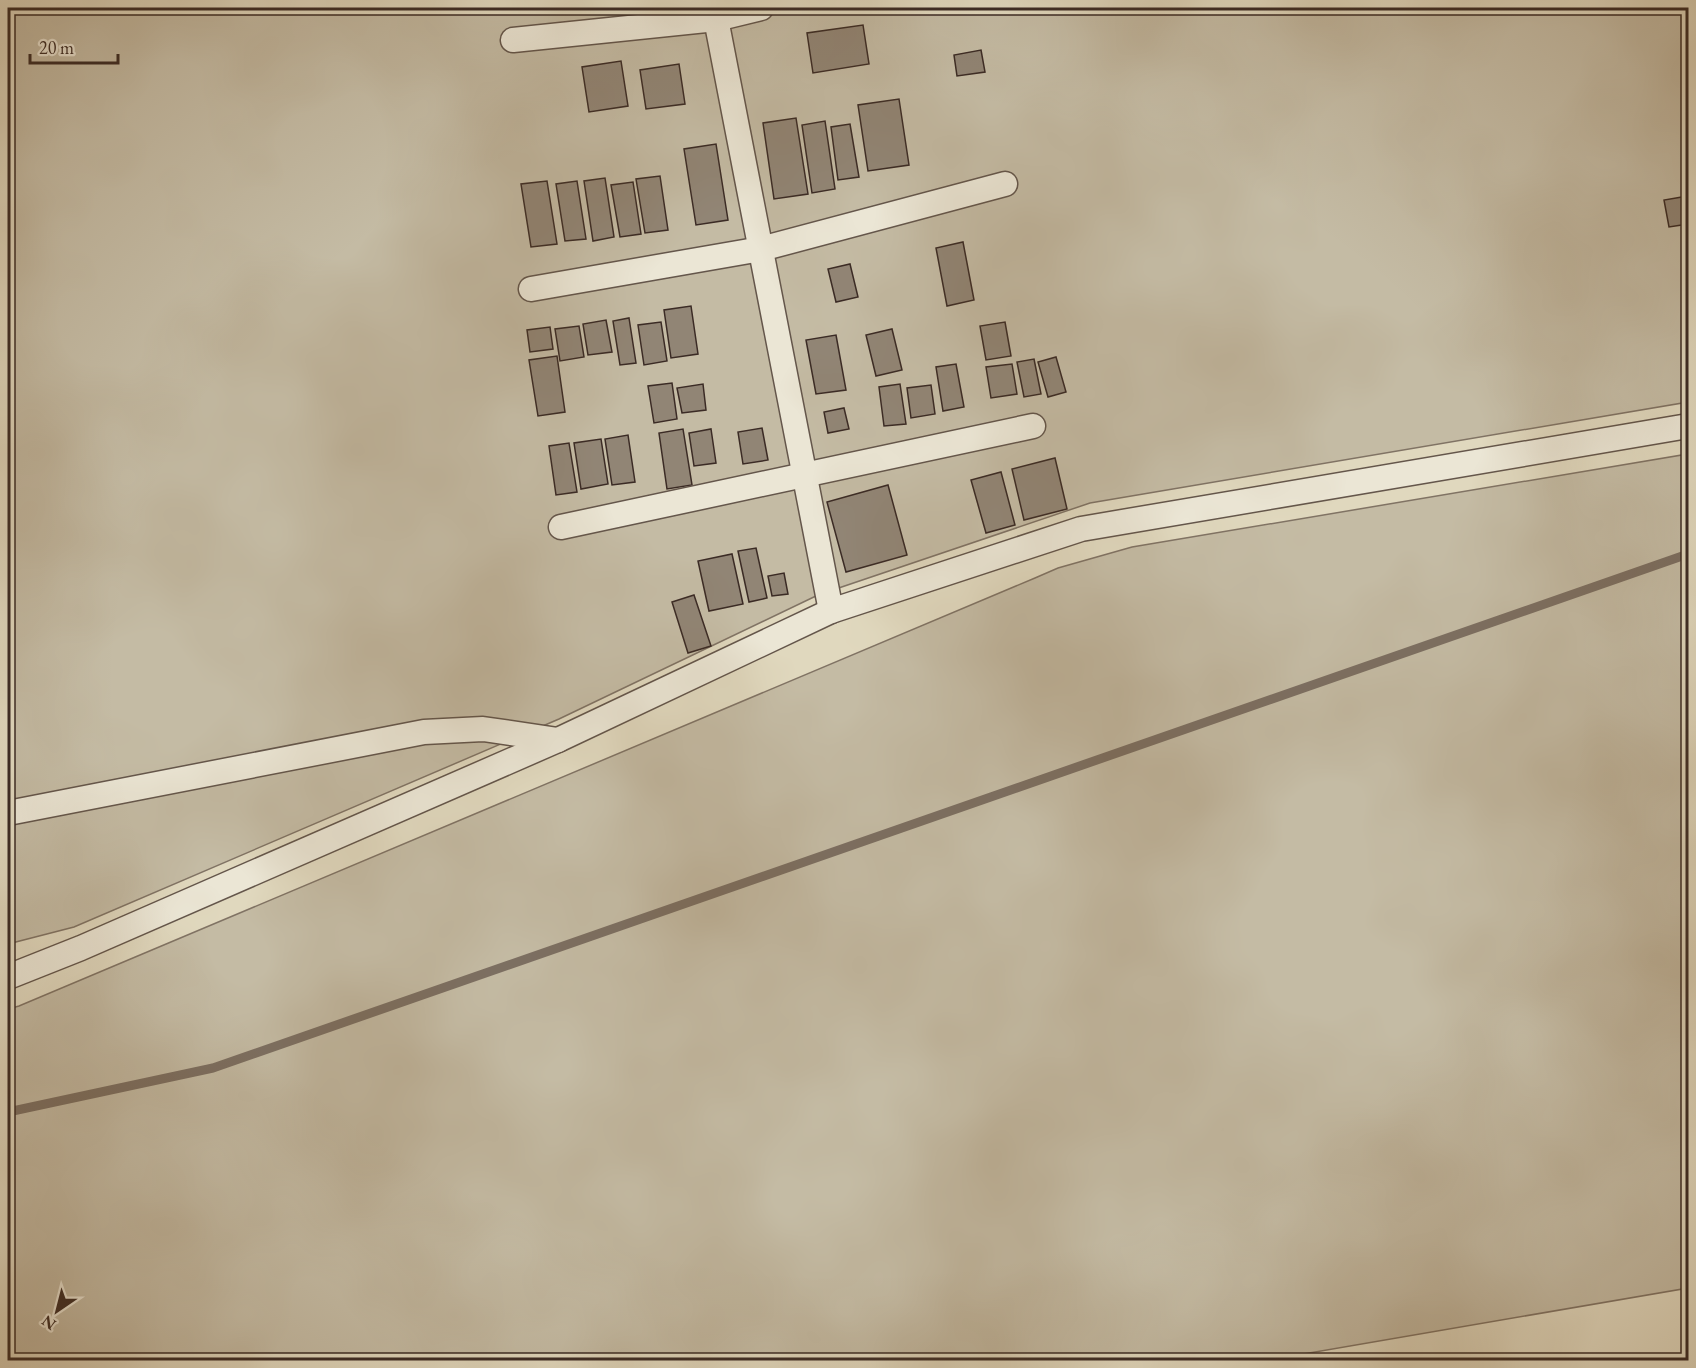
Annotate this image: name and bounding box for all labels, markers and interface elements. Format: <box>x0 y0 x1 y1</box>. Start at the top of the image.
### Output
scale bar <box>30 27 118 65</box>
text: 20 m <box>39 36 74 59</box>
north arrow <box>27 1281 87 1341</box>
text: N <box>37 1311 60 1335</box>

